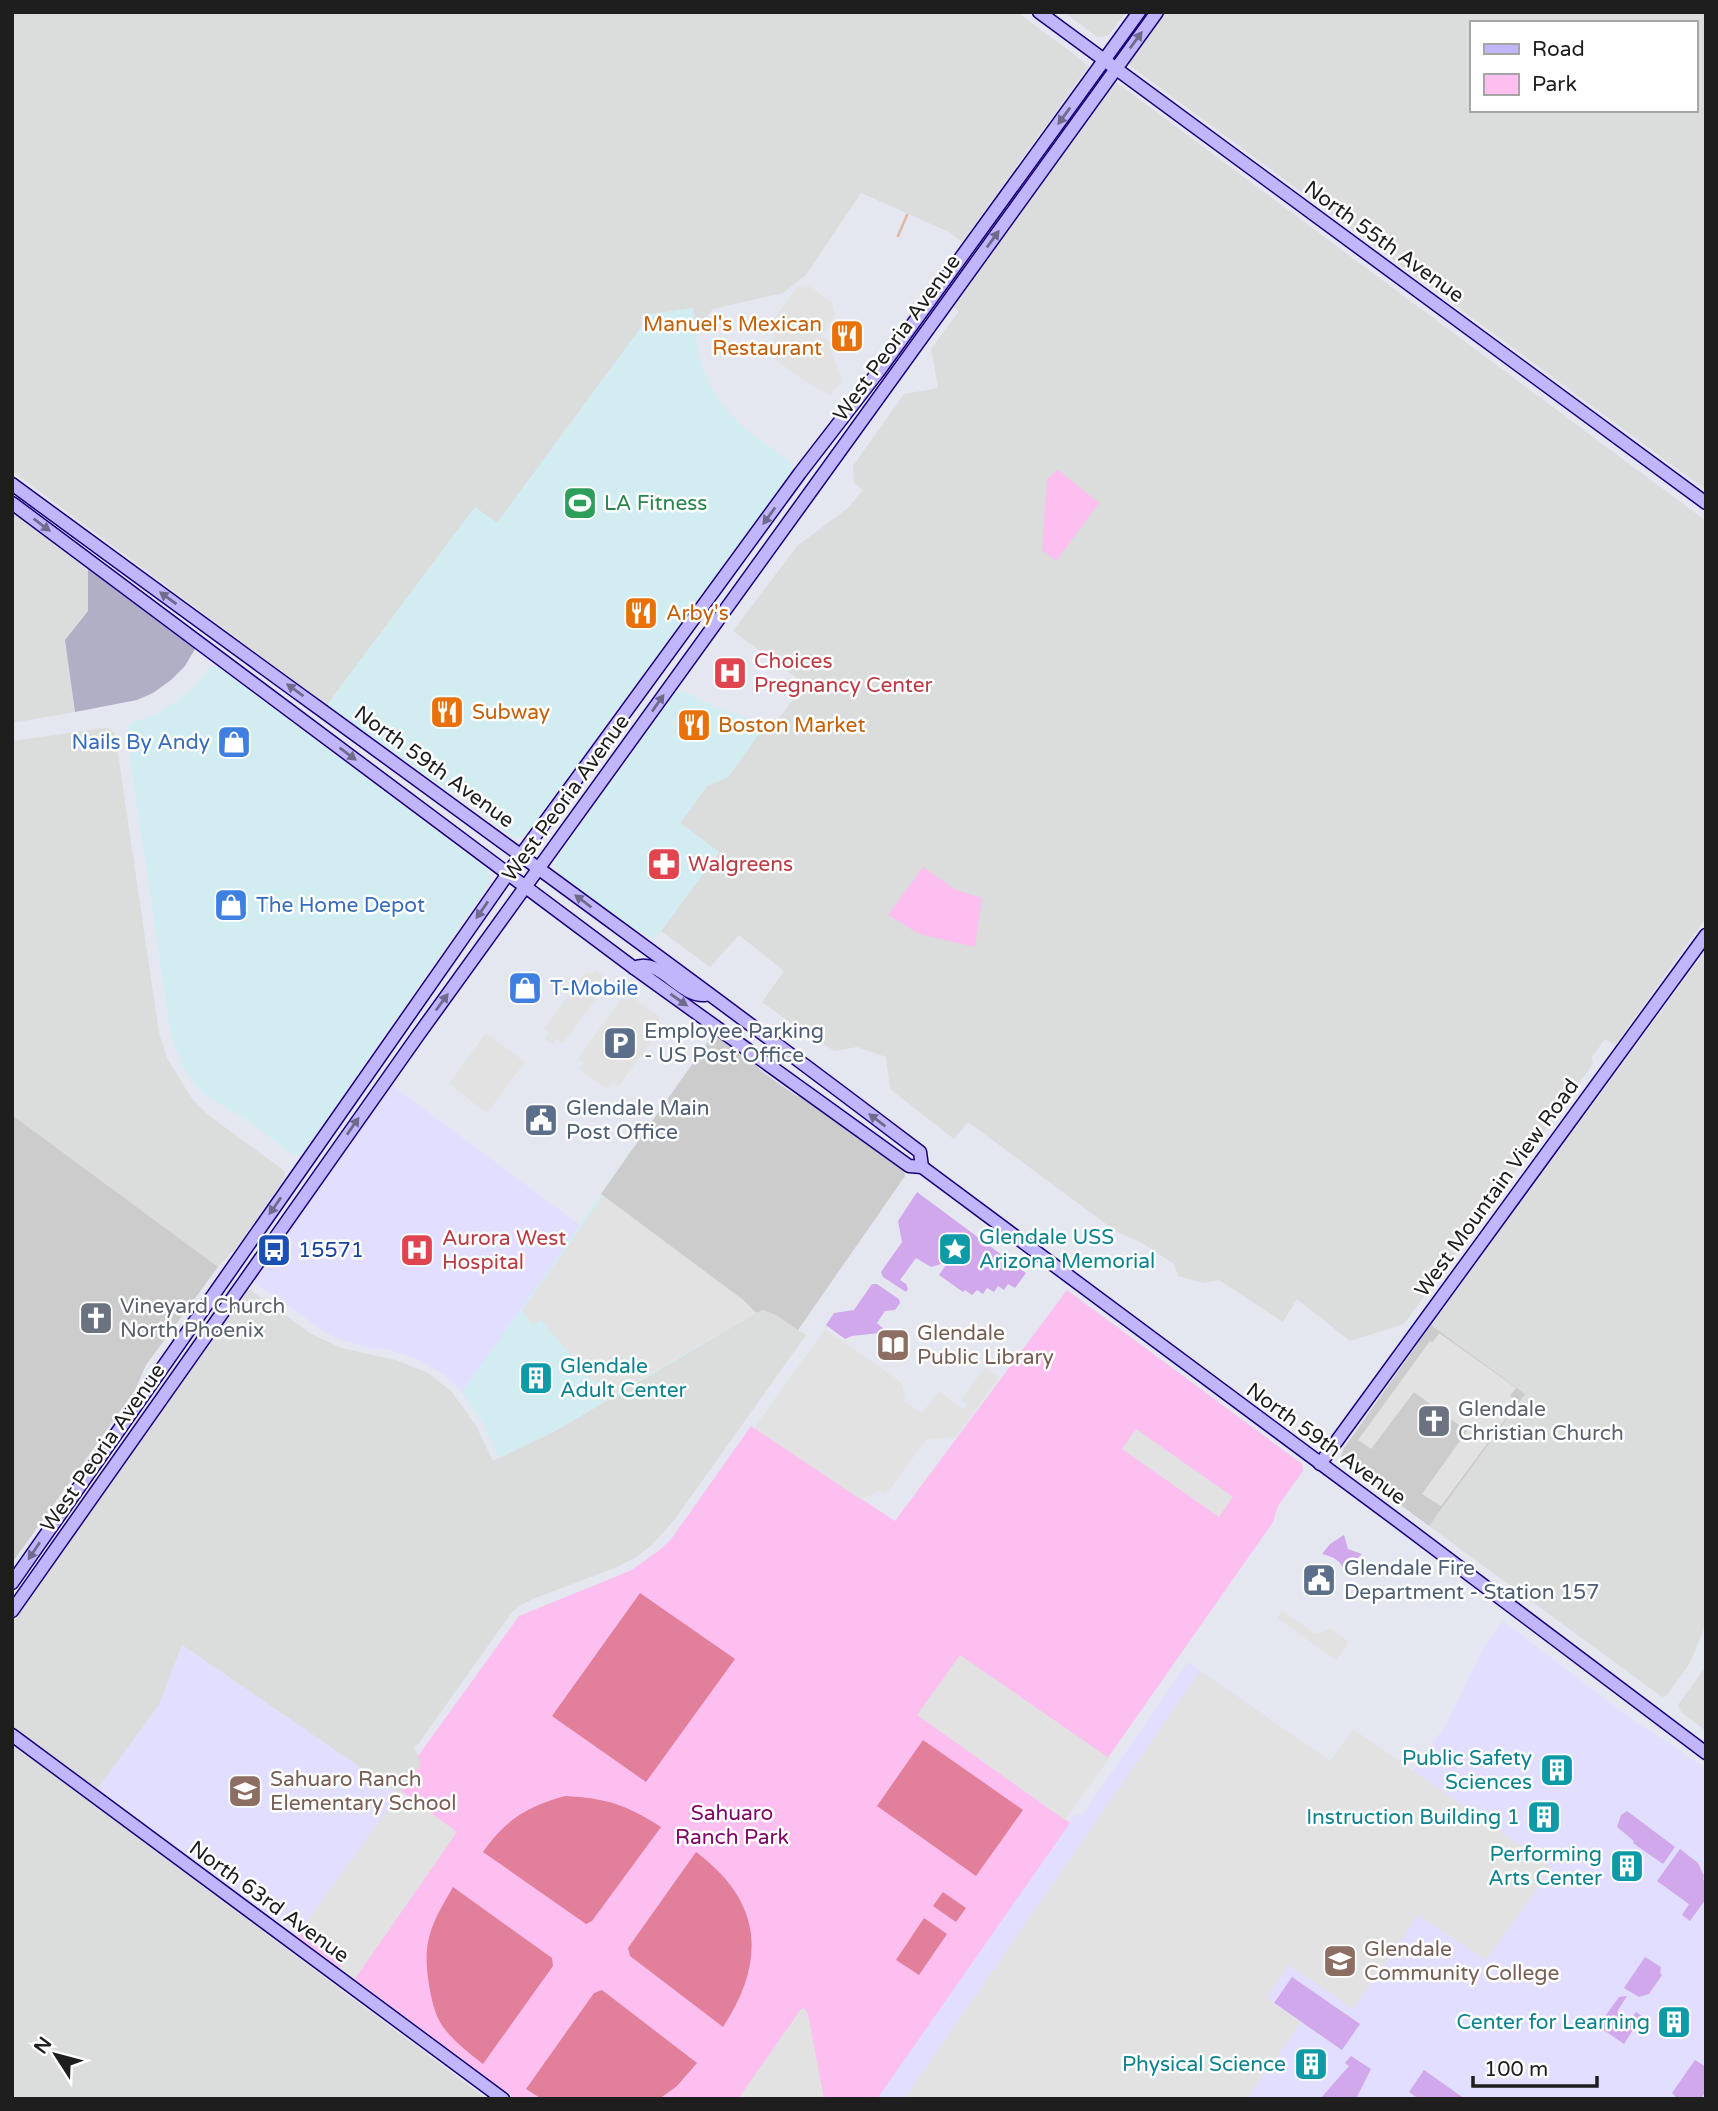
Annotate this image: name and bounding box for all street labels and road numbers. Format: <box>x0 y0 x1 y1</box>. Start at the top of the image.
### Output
street label: North 55th Avenue <box>1299 176 1469 308</box>
street label: West Peoria Avenue <box>828 250 966 426</box>
street label: North 59th Avenue <box>349 701 519 833</box>
street label: West Peoria Avenue <box>497 710 635 886</box>
street label: West Mountain View Road <box>1410 1074 1584 1302</box>
street label: West Peoria Avenue <box>35 1359 171 1537</box>
street label: North 59th Avenue <box>1241 1378 1411 1510</box>
street label: North 63rd Avenue <box>184 1836 354 1968</box>

